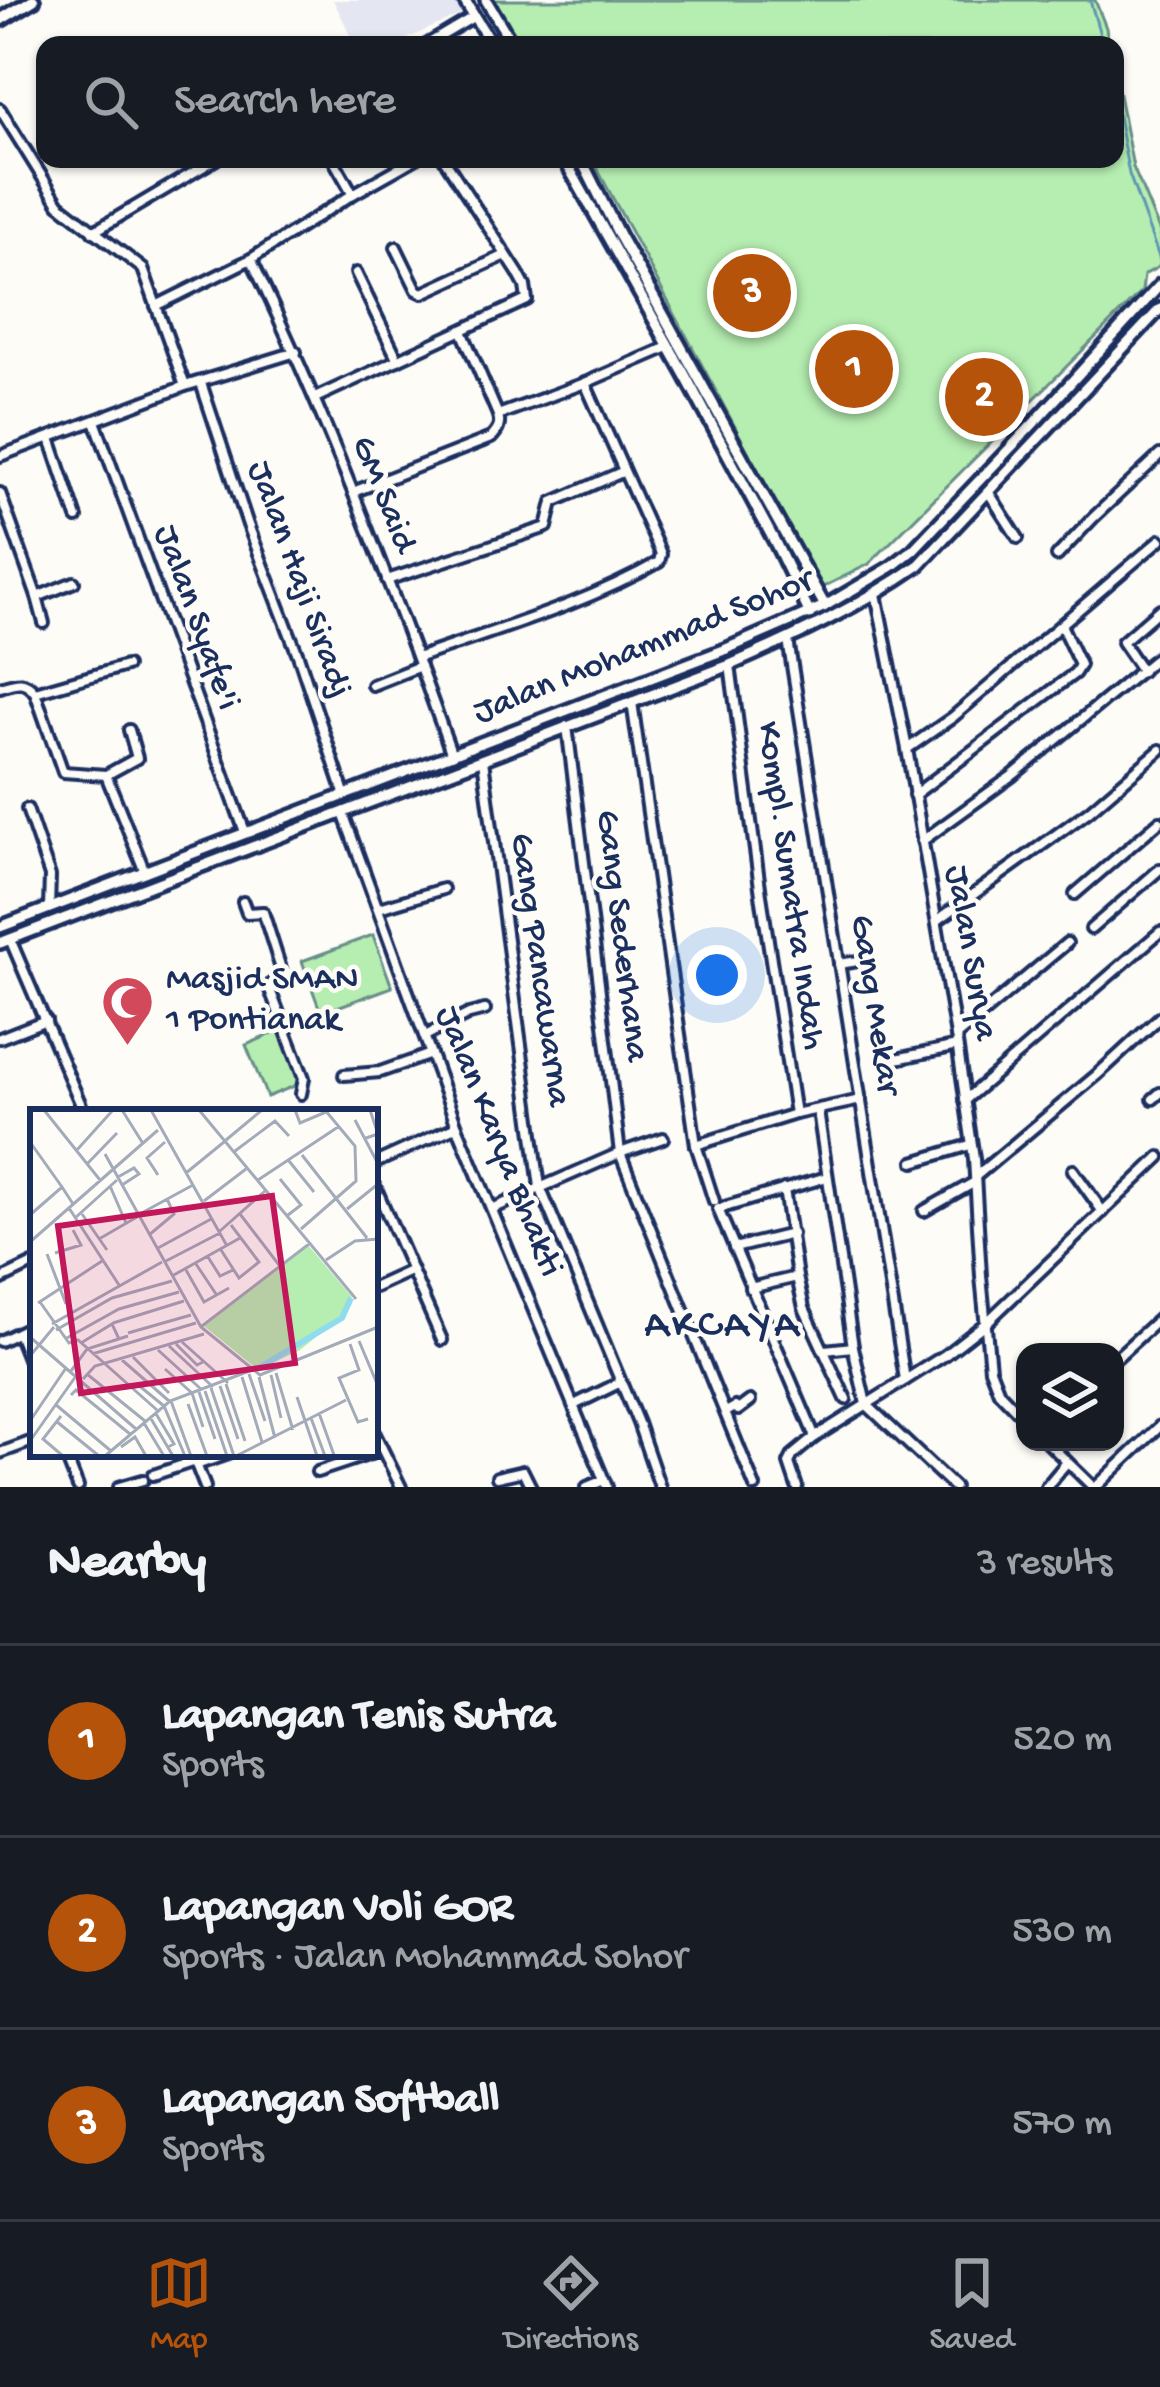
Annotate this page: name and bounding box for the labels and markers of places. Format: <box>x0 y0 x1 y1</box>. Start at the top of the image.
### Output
pin: 3 <box>713 248 791 338</box>
pin: 1 <box>815 324 893 414</box>
pin: 2 <box>945 352 1023 442</box>
place label: Masjid SMAN 1 Pontianak <box>165 959 359 1043</box>
mosque icon: Masjid SMAN 1 Pontianak <box>99 973 155 1047</box>

